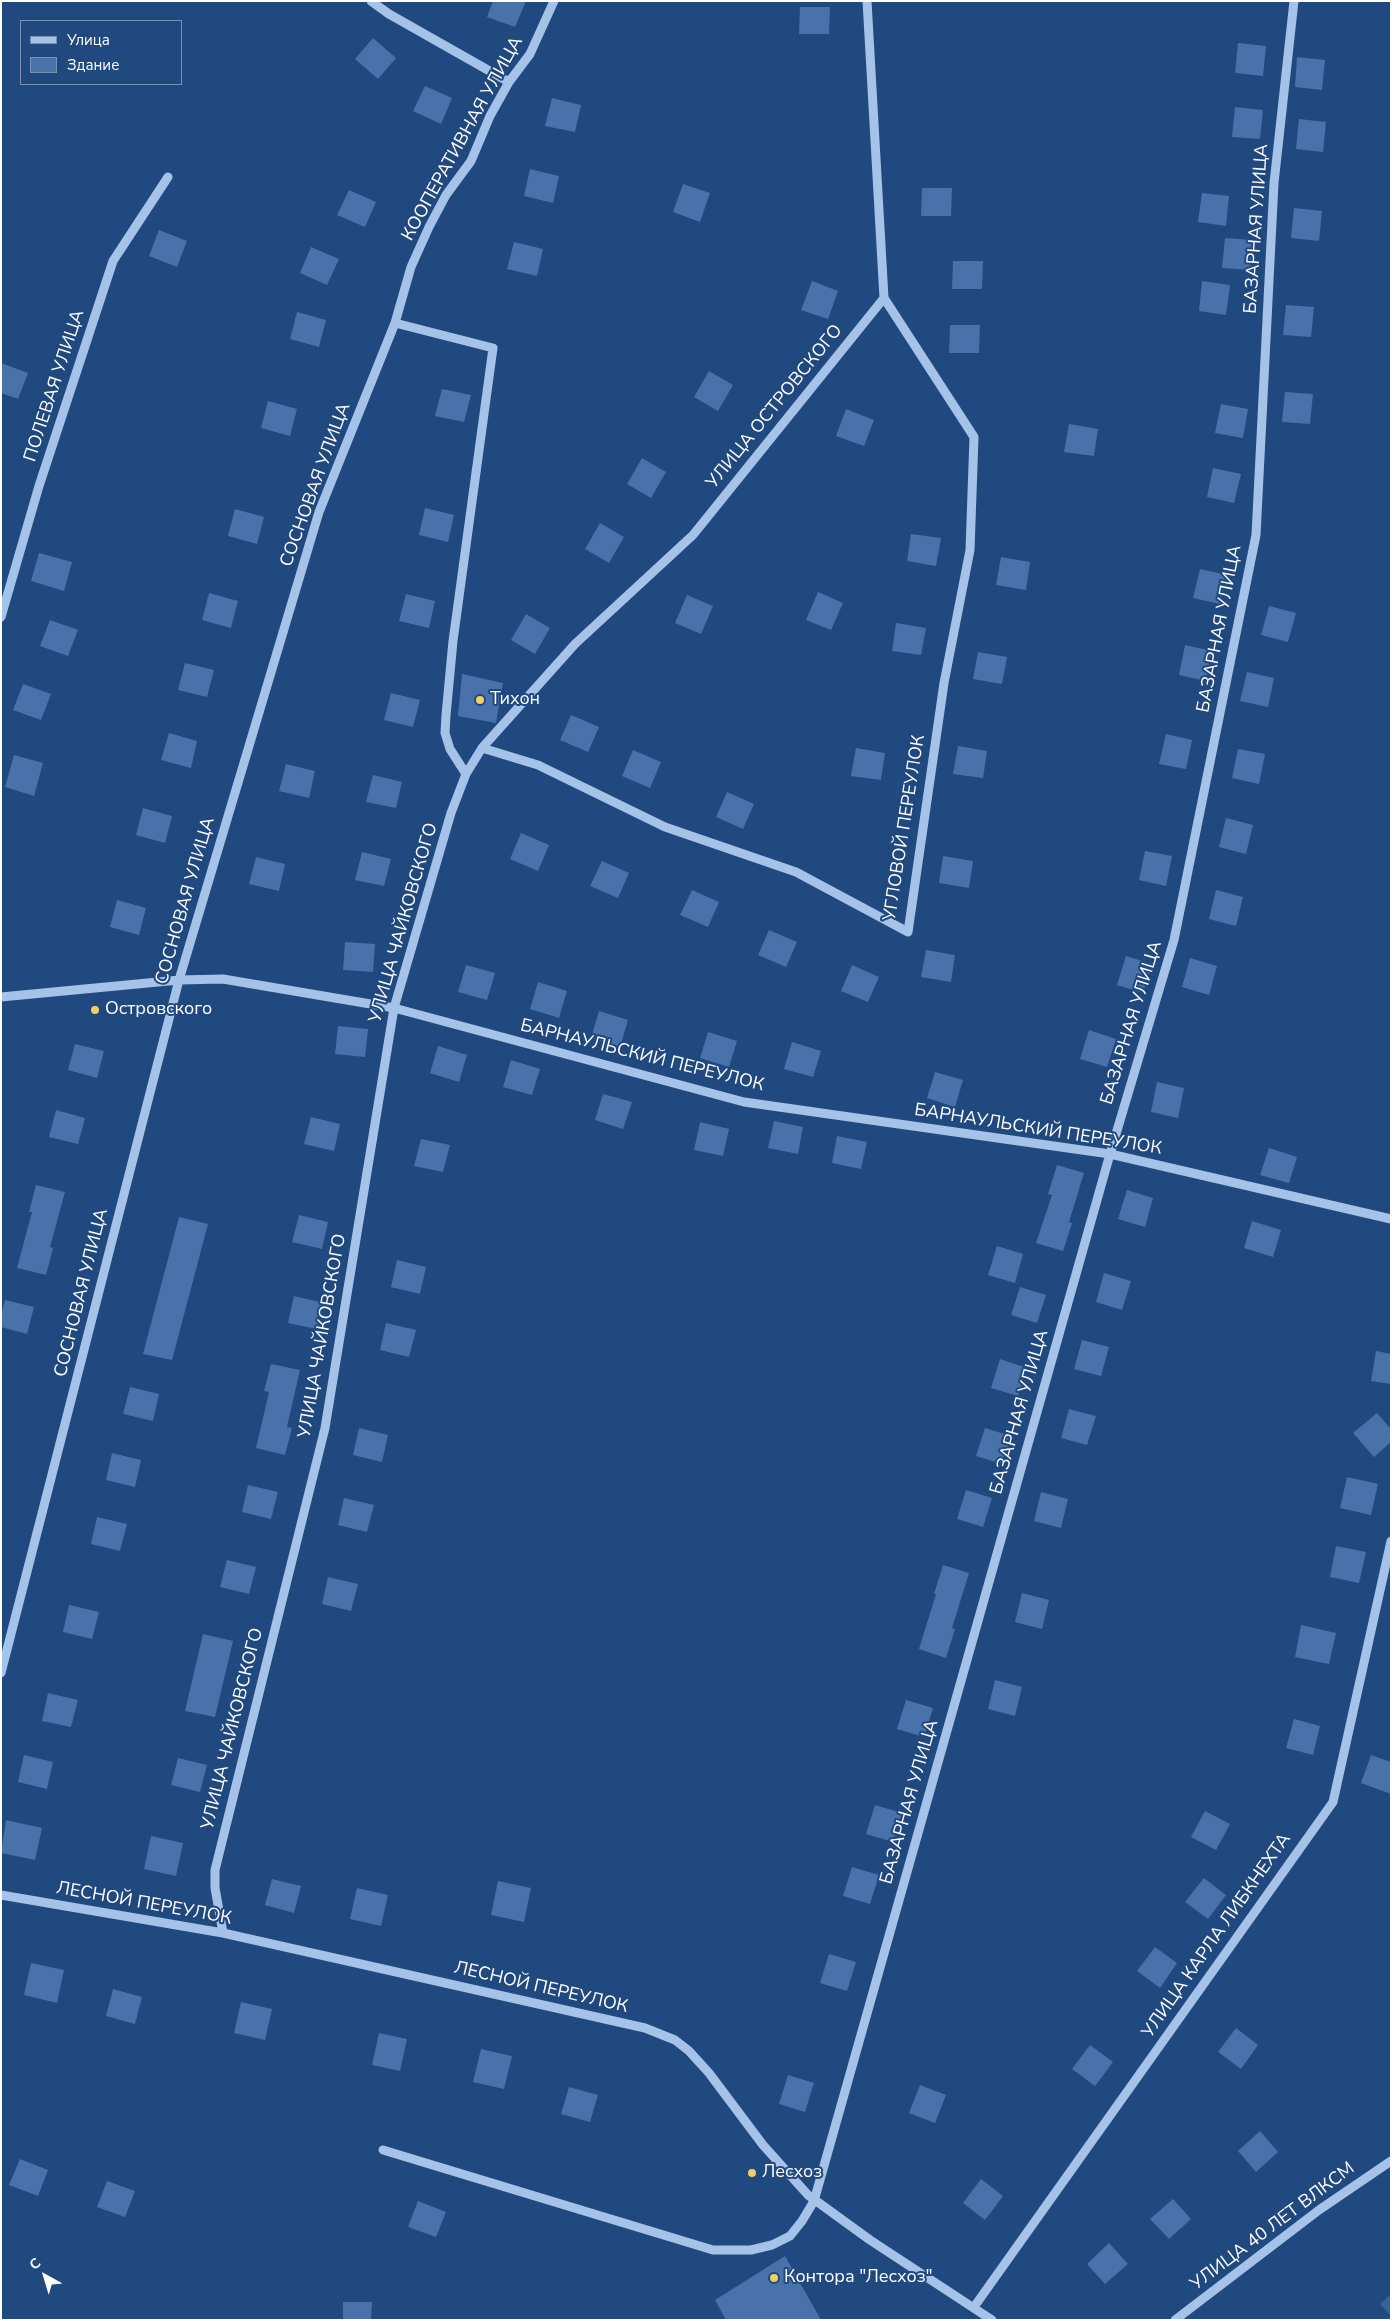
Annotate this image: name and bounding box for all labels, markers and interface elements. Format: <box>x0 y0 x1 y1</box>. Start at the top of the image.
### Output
legend <box>20 20 182 85</box>
text: Улица <box>67 30 110 50</box>
street label: КООПЕРАТИВНАЯ УЛИЦА <box>398 33 528 245</box>
text: Здание <box>67 55 119 75</box>
street label: БАЗАРНАЯ УЛИЦА <box>1240 143 1274 315</box>
street label: ПОЛЕВАЯ УЛИЦА <box>20 307 90 465</box>
street label: УЛИЦА ОСТРОВСКОГО <box>702 321 848 493</box>
street label: СОСНОВАЯ УЛИЦА <box>276 400 356 570</box>
street label: БАЗАРНАЯ УЛИЦА <box>1193 544 1247 714</box>
place label: Тихон <box>490 689 540 711</box>
marker: Тихон <box>474 694 486 706</box>
street label: УГЛОВОЙ ПЕРЕУЛОК <box>880 733 930 923</box>
street label: СОСНОВАЯ УЛИЦА <box>152 815 220 987</box>
street label: УЛИЦА ЧАЙКОВСКОГО <box>365 821 443 1025</box>
street label: БАЗАРНАЯ УЛИЦА <box>1097 939 1167 1107</box>
place label: Островского <box>105 999 212 1021</box>
marker: Островского <box>89 1004 101 1016</box>
street label: БАРНАУЛЬСКИЙ ПЕРЕУЛОК <box>518 1015 766 1097</box>
street label: БАРНАУЛЬСКИЙ ПЕРЕУЛОК <box>913 1100 1163 1160</box>
street label: СОСНОВАЯ УЛИЦА <box>51 1207 113 1379</box>
street label: УЛИЦА ЧАЙКОВСКОГО <box>294 1232 352 1440</box>
street label: БАЗАРНАЯ УЛИЦА <box>986 1327 1054 1497</box>
street label: УЛИЦА ЧАЙКОВСКОГО <box>197 1626 269 1832</box>
street label: БАЗАРНАЯ УЛИЦА <box>876 1717 944 1887</box>
street label: УЛИЦА КАРЛА ЛИБКНЕХТА <box>1138 1830 1296 2042</box>
street label: ЛЕСНОЙ ПЕРЕУЛОК <box>55 1878 233 1930</box>
street label: ЛЕСНОЙ ПЕРЕУЛОК <box>452 1958 630 2018</box>
street label: УЛИЦА 40 ЛЕТ ВЛКСМ <box>1187 2158 1359 2296</box>
place label: Лесхоз <box>762 2162 822 2184</box>
marker: Лесхоз <box>746 2167 758 2179</box>
north arrow <box>20 2251 70 2301</box>
text: С <box>26 2254 45 2274</box>
place label: Контора "Лесхоз" <box>784 2267 933 2289</box>
marker: Контора "Лесхоз" <box>768 2272 780 2284</box>

